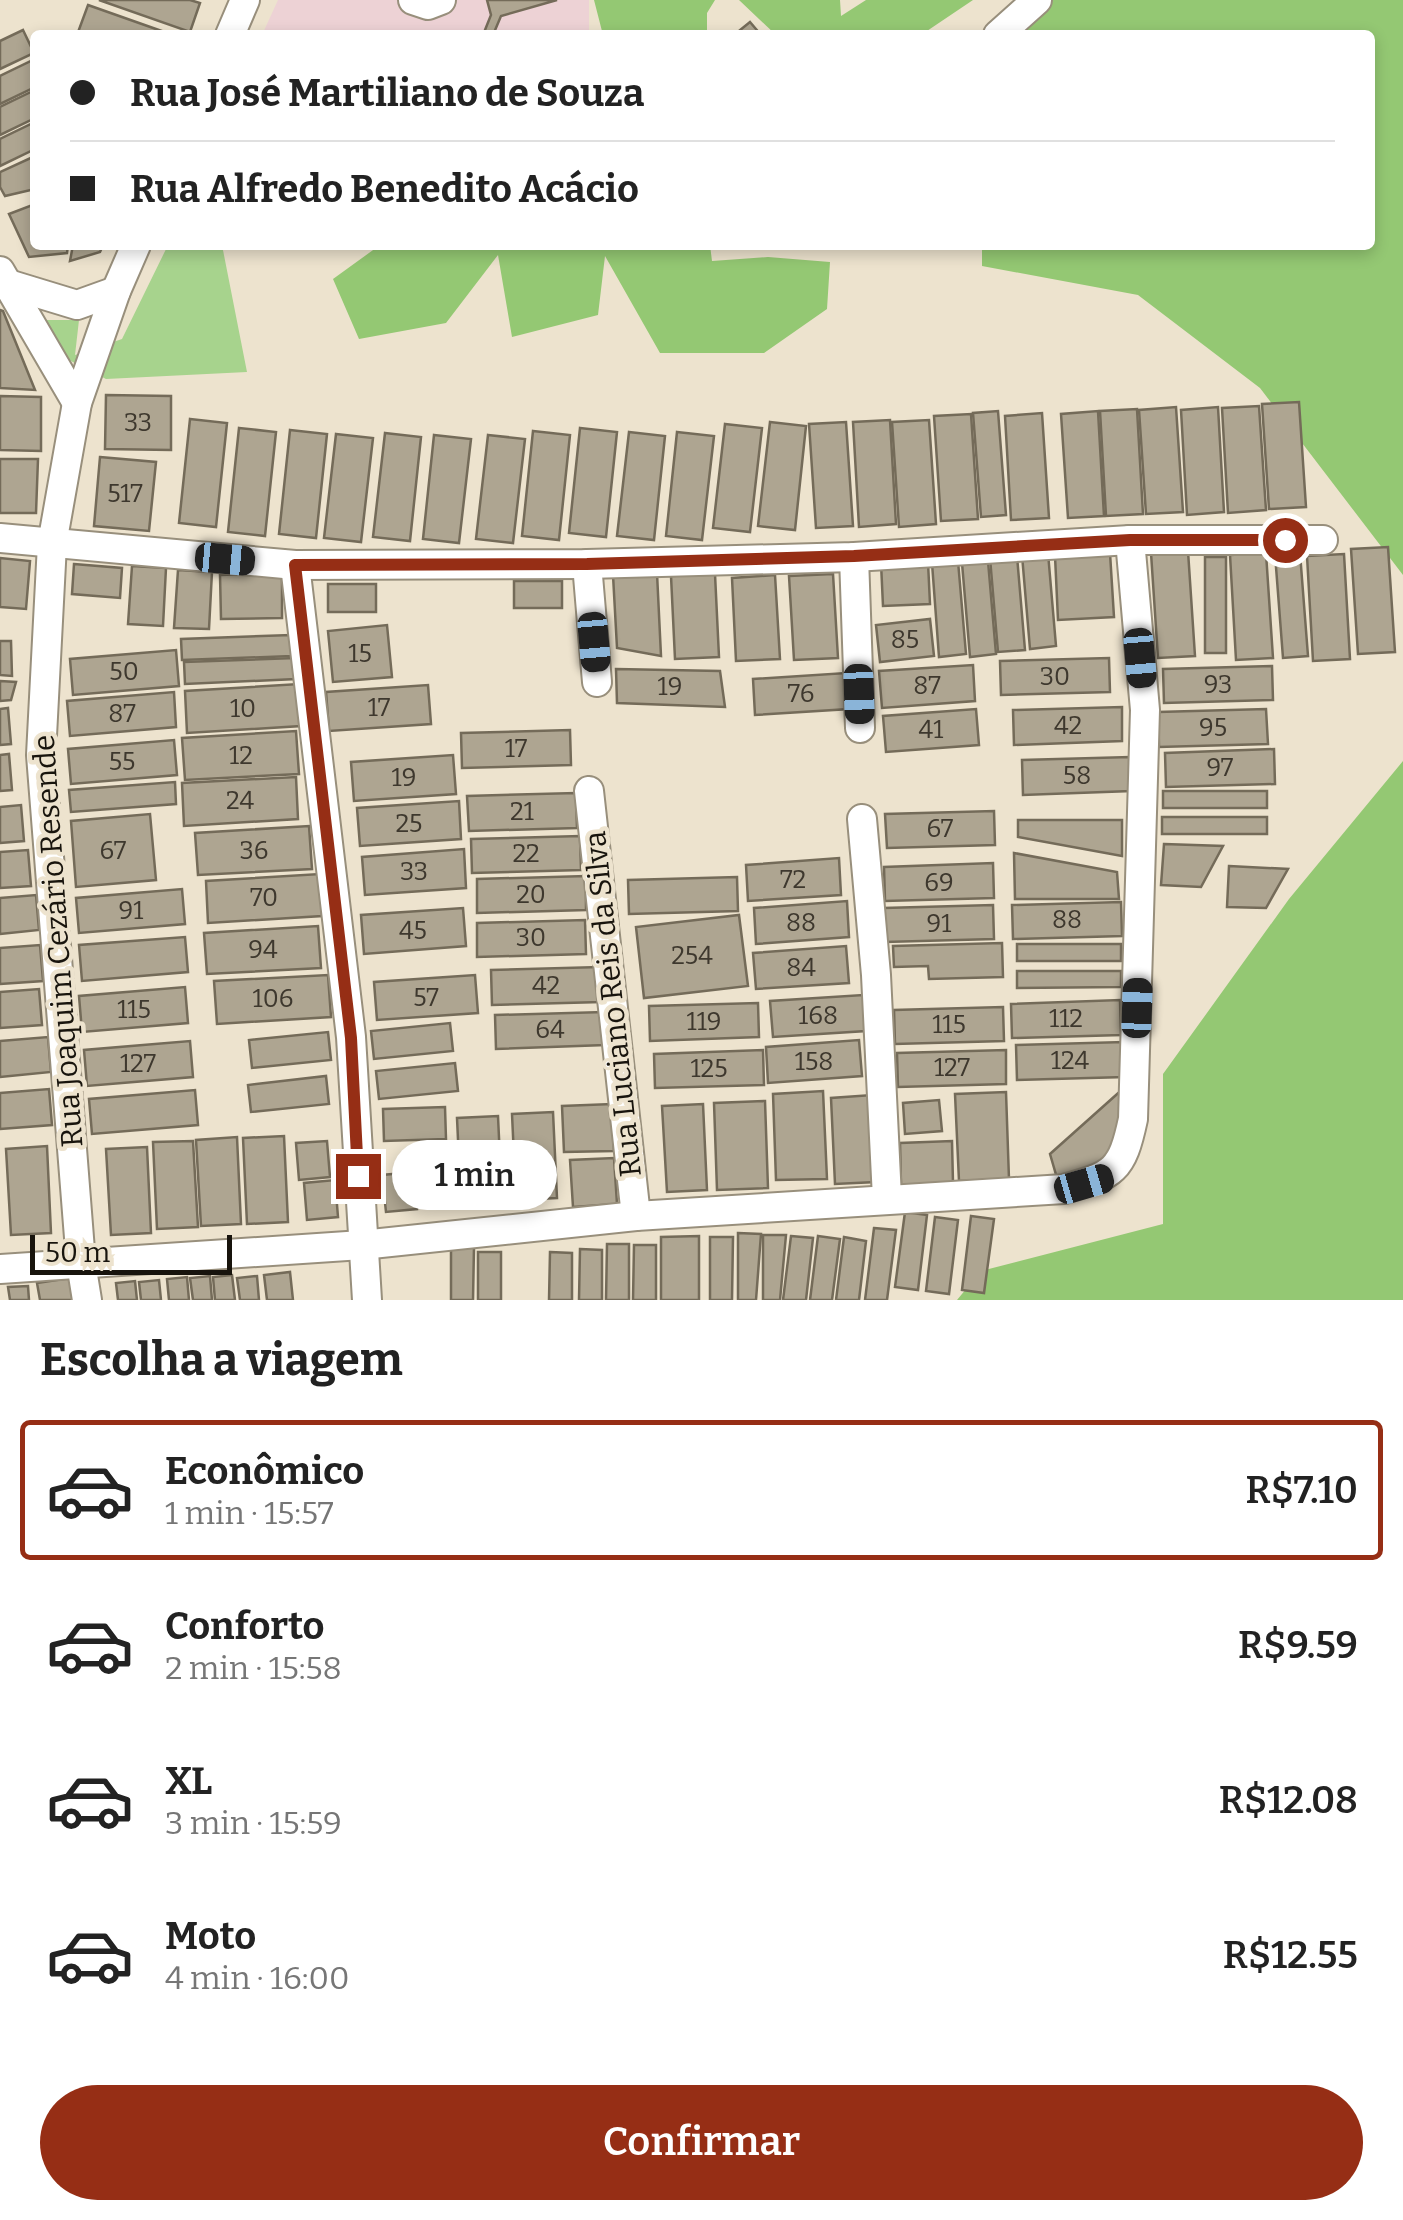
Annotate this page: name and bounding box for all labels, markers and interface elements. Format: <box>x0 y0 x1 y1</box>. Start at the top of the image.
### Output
text: Rua José Martiliano de Souza <box>130 70 644 116</box>
text: Rua Alfredo Benedito Acácio <box>130 166 639 212</box>
house number: 33 <box>124 408 152 438</box>
house number: 517 <box>107 479 143 509</box>
route start <box>1263 518 1308 563</box>
car <box>194 541 256 577</box>
car <box>576 611 612 673</box>
house number: 85 <box>891 625 919 655</box>
car <box>1122 627 1158 689</box>
house number: 15 <box>348 639 372 669</box>
house number: 50 <box>109 657 139 687</box>
house number: 30 <box>1040 662 1070 692</box>
car <box>843 663 875 725</box>
house number: 93 <box>1204 670 1232 700</box>
house number: 87 <box>913 671 941 701</box>
house number: 19 <box>658 672 682 702</box>
house number: 76 <box>788 679 814 709</box>
house number: 17 <box>368 693 391 723</box>
house number: 10 <box>230 694 256 724</box>
house number: 87 <box>108 699 136 729</box>
house number: 42 <box>1054 711 1082 741</box>
house number: 95 <box>1199 713 1227 743</box>
house number: 41 <box>919 715 943 745</box>
street label: Rua Joaquim Cezário Resende <box>26 734 90 1148</box>
house number: 17 <box>505 734 528 764</box>
house number: 12 <box>229 741 253 771</box>
house number: 55 <box>109 747 135 777</box>
house number: 97 <box>1207 753 1234 783</box>
house number: 58 <box>1063 761 1091 791</box>
house number: 19 <box>392 763 416 793</box>
house number: 24 <box>226 786 254 816</box>
house number: 21 <box>510 797 534 827</box>
house number: 25 <box>396 809 422 839</box>
house number: 67 <box>927 814 954 844</box>
street label: Rua Luciano Reis da Silva <box>577 829 649 1179</box>
house number: 67 <box>100 836 127 866</box>
house number: 36 <box>240 836 268 866</box>
house number: 22 <box>512 839 540 869</box>
house number: 33 <box>400 857 428 887</box>
house number: 72 <box>780 865 806 895</box>
house number: 69 <box>924 868 954 898</box>
house number: 20 <box>516 880 546 910</box>
house number: 70 <box>250 883 278 913</box>
house number: 91 <box>119 896 143 926</box>
house number: 88 <box>1052 905 1082 935</box>
house number: 88 <box>786 908 816 938</box>
house number: 91 <box>927 909 951 939</box>
house number: 45 <box>399 916 427 946</box>
house number: 30 <box>516 923 546 953</box>
house number: 94 <box>248 935 278 965</box>
house number: 254 <box>671 941 713 971</box>
house number: 84 <box>786 953 816 983</box>
house number: 42 <box>532 971 560 1001</box>
car <box>1121 977 1153 1039</box>
house number: 57 <box>413 983 439 1013</box>
house number: 106 <box>253 984 293 1014</box>
house number: 115 <box>117 995 151 1025</box>
house number: 168 <box>798 1001 838 1031</box>
house number: 112 <box>1049 1004 1083 1034</box>
house number: 119 <box>687 1007 721 1037</box>
house number: 115 <box>932 1010 966 1040</box>
house number: 64 <box>535 1015 565 1045</box>
house number: 124 <box>1051 1046 1090 1076</box>
house number: 158 <box>795 1047 833 1077</box>
house number: 127 <box>120 1049 156 1079</box>
house number: 127 <box>934 1053 970 1083</box>
house number: 125 <box>690 1054 728 1084</box>
callout: 1 min <box>393 1141 558 1211</box>
route end <box>336 1154 381 1199</box>
text: 1 min <box>434 1156 515 1194</box>
car <box>1051 1161 1117 1207</box>
scale bar <box>30 1230 232 1274</box>
text: 50 m <box>45 1236 110 1269</box>
text: Escolha a viagem <box>40 1333 403 1387</box>
icon: car <box>45 1445 135 1535</box>
text: Econômico <box>165 1448 364 1494</box>
text: R$7.10 <box>1246 1467 1358 1513</box>
text: 1 min · 15:57 <box>165 1494 334 1532</box>
icon: car <box>45 1600 135 1690</box>
text: Conforto <box>165 1603 325 1649</box>
text: R$9.59 <box>1238 1622 1358 1668</box>
text: 2 min · 15:58 <box>165 1649 342 1687</box>
icon: car <box>45 1755 135 1845</box>
text: XL <box>165 1758 212 1804</box>
text: R$12.08 <box>1219 1777 1358 1823</box>
text: 3 min · 15:59 <box>165 1804 342 1842</box>
icon: car <box>45 1910 135 2000</box>
text: Moto <box>165 1913 256 1959</box>
text: R$12.55 <box>1223 1932 1358 1978</box>
text: 4 min · 16:00 <box>165 1959 350 1997</box>
button: Confirmar <box>40 2085 1363 2200</box>

